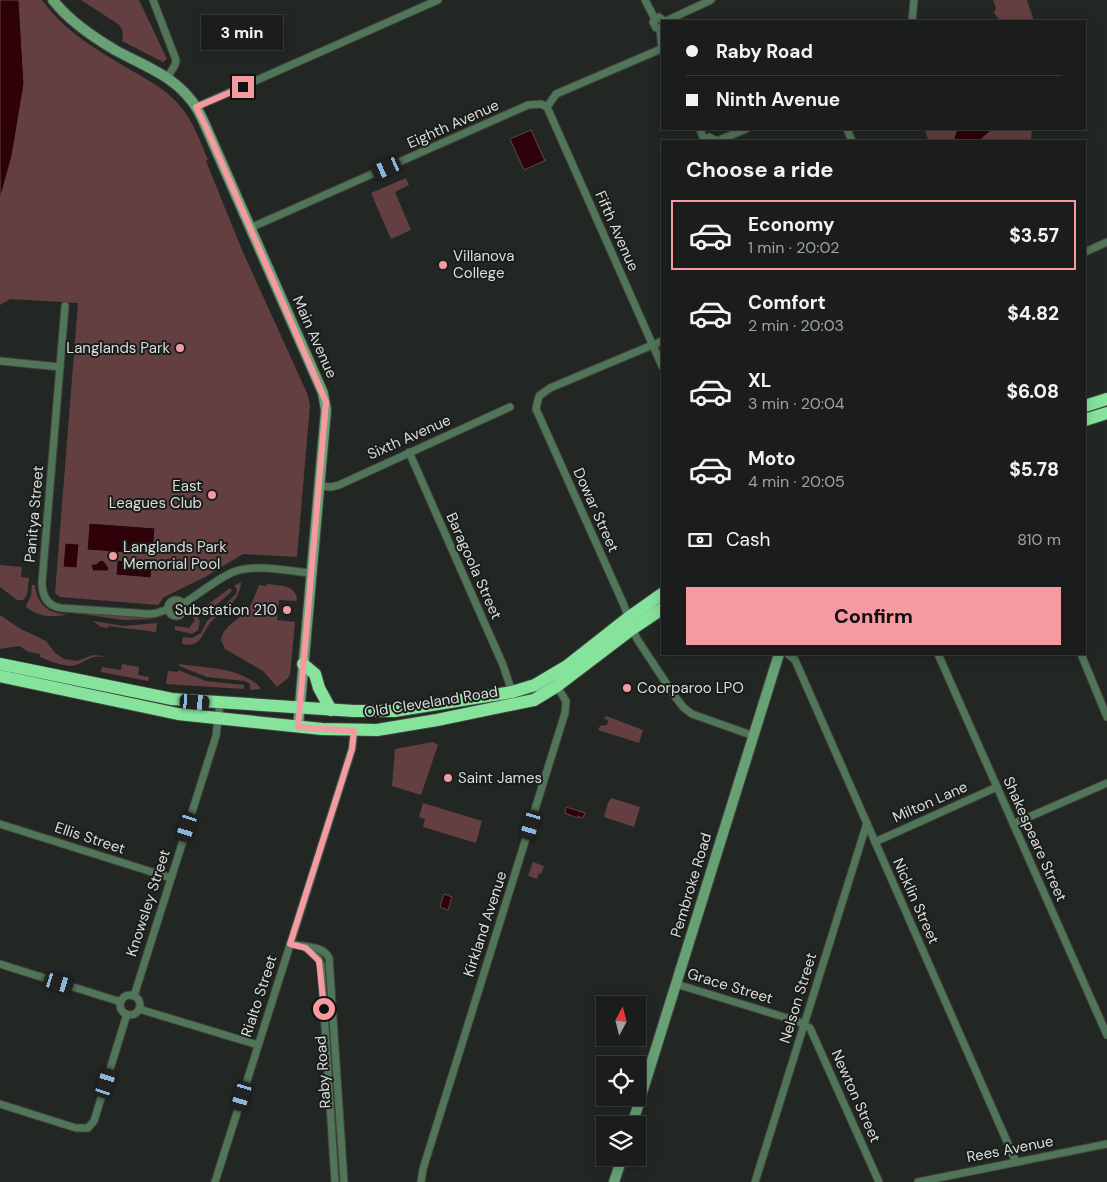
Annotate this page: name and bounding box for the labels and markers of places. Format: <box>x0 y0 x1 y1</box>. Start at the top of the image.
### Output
place label: Villanova College <box>453 246 514 283</box>
marker: Villanova College <box>437 259 449 271</box>
place label: Langlands Park <box>66 338 170 358</box>
marker: Langlands Park <box>174 342 186 354</box>
place label: East Leagues Club <box>109 476 202 513</box>
marker: East Leagues Club <box>206 489 218 501</box>
place label: Langlands Park Memorial Pool <box>123 537 227 574</box>
marker: Langlands Park Memorial Pool <box>107 550 119 562</box>
place label: Substation 210 <box>175 600 277 620</box>
marker: Substation 210 <box>281 604 293 616</box>
place label: Coorparoo LPO <box>637 678 744 698</box>
marker: Coorparoo LPO <box>621 682 633 694</box>
place label: Saint James <box>458 768 542 788</box>
marker: Saint James <box>442 772 454 784</box>

